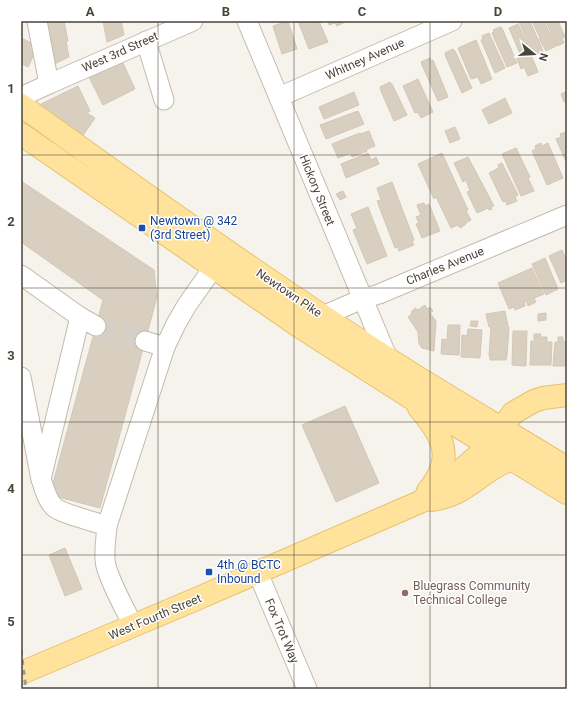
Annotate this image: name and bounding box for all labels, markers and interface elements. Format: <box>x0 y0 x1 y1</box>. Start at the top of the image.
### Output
text: A <box>86 4 95 19</box>
text: B <box>222 4 230 19</box>
text: C <box>358 4 367 19</box>
text: D <box>494 4 502 19</box>
street label: West 3rd Street <box>80 29 160 75</box>
north arrow <box>514 34 554 74</box>
street label: Whitney Avenue <box>323 35 407 83</box>
text: N <box>536 51 550 63</box>
text: 1 <box>7 81 15 96</box>
street label: Hickory Street <box>296 153 338 228</box>
text: 2 <box>7 214 15 229</box>
place label: Newtown @ 342 (3rd Street) <box>150 214 237 242</box>
marker: Newtown @ 342 (3rd Street) <box>137 223 147 233</box>
street label: Charles Avenue <box>404 244 486 288</box>
street label: Newtown Pike <box>254 266 324 320</box>
text: 3 <box>7 348 15 363</box>
text: 4 <box>7 481 15 496</box>
place label: 4th @ BCTC Inbound <box>217 558 281 586</box>
marker: 4th @ BCTC Inbound <box>204 567 214 577</box>
place label: Bluegrass Community Technical College <box>413 579 531 607</box>
marker: Bluegrass Community Technical College <box>400 588 410 598</box>
street label: West Fourth Street <box>107 591 204 643</box>
street label: Fox Trot Way <box>262 597 302 666</box>
text: 5 <box>7 614 15 629</box>

